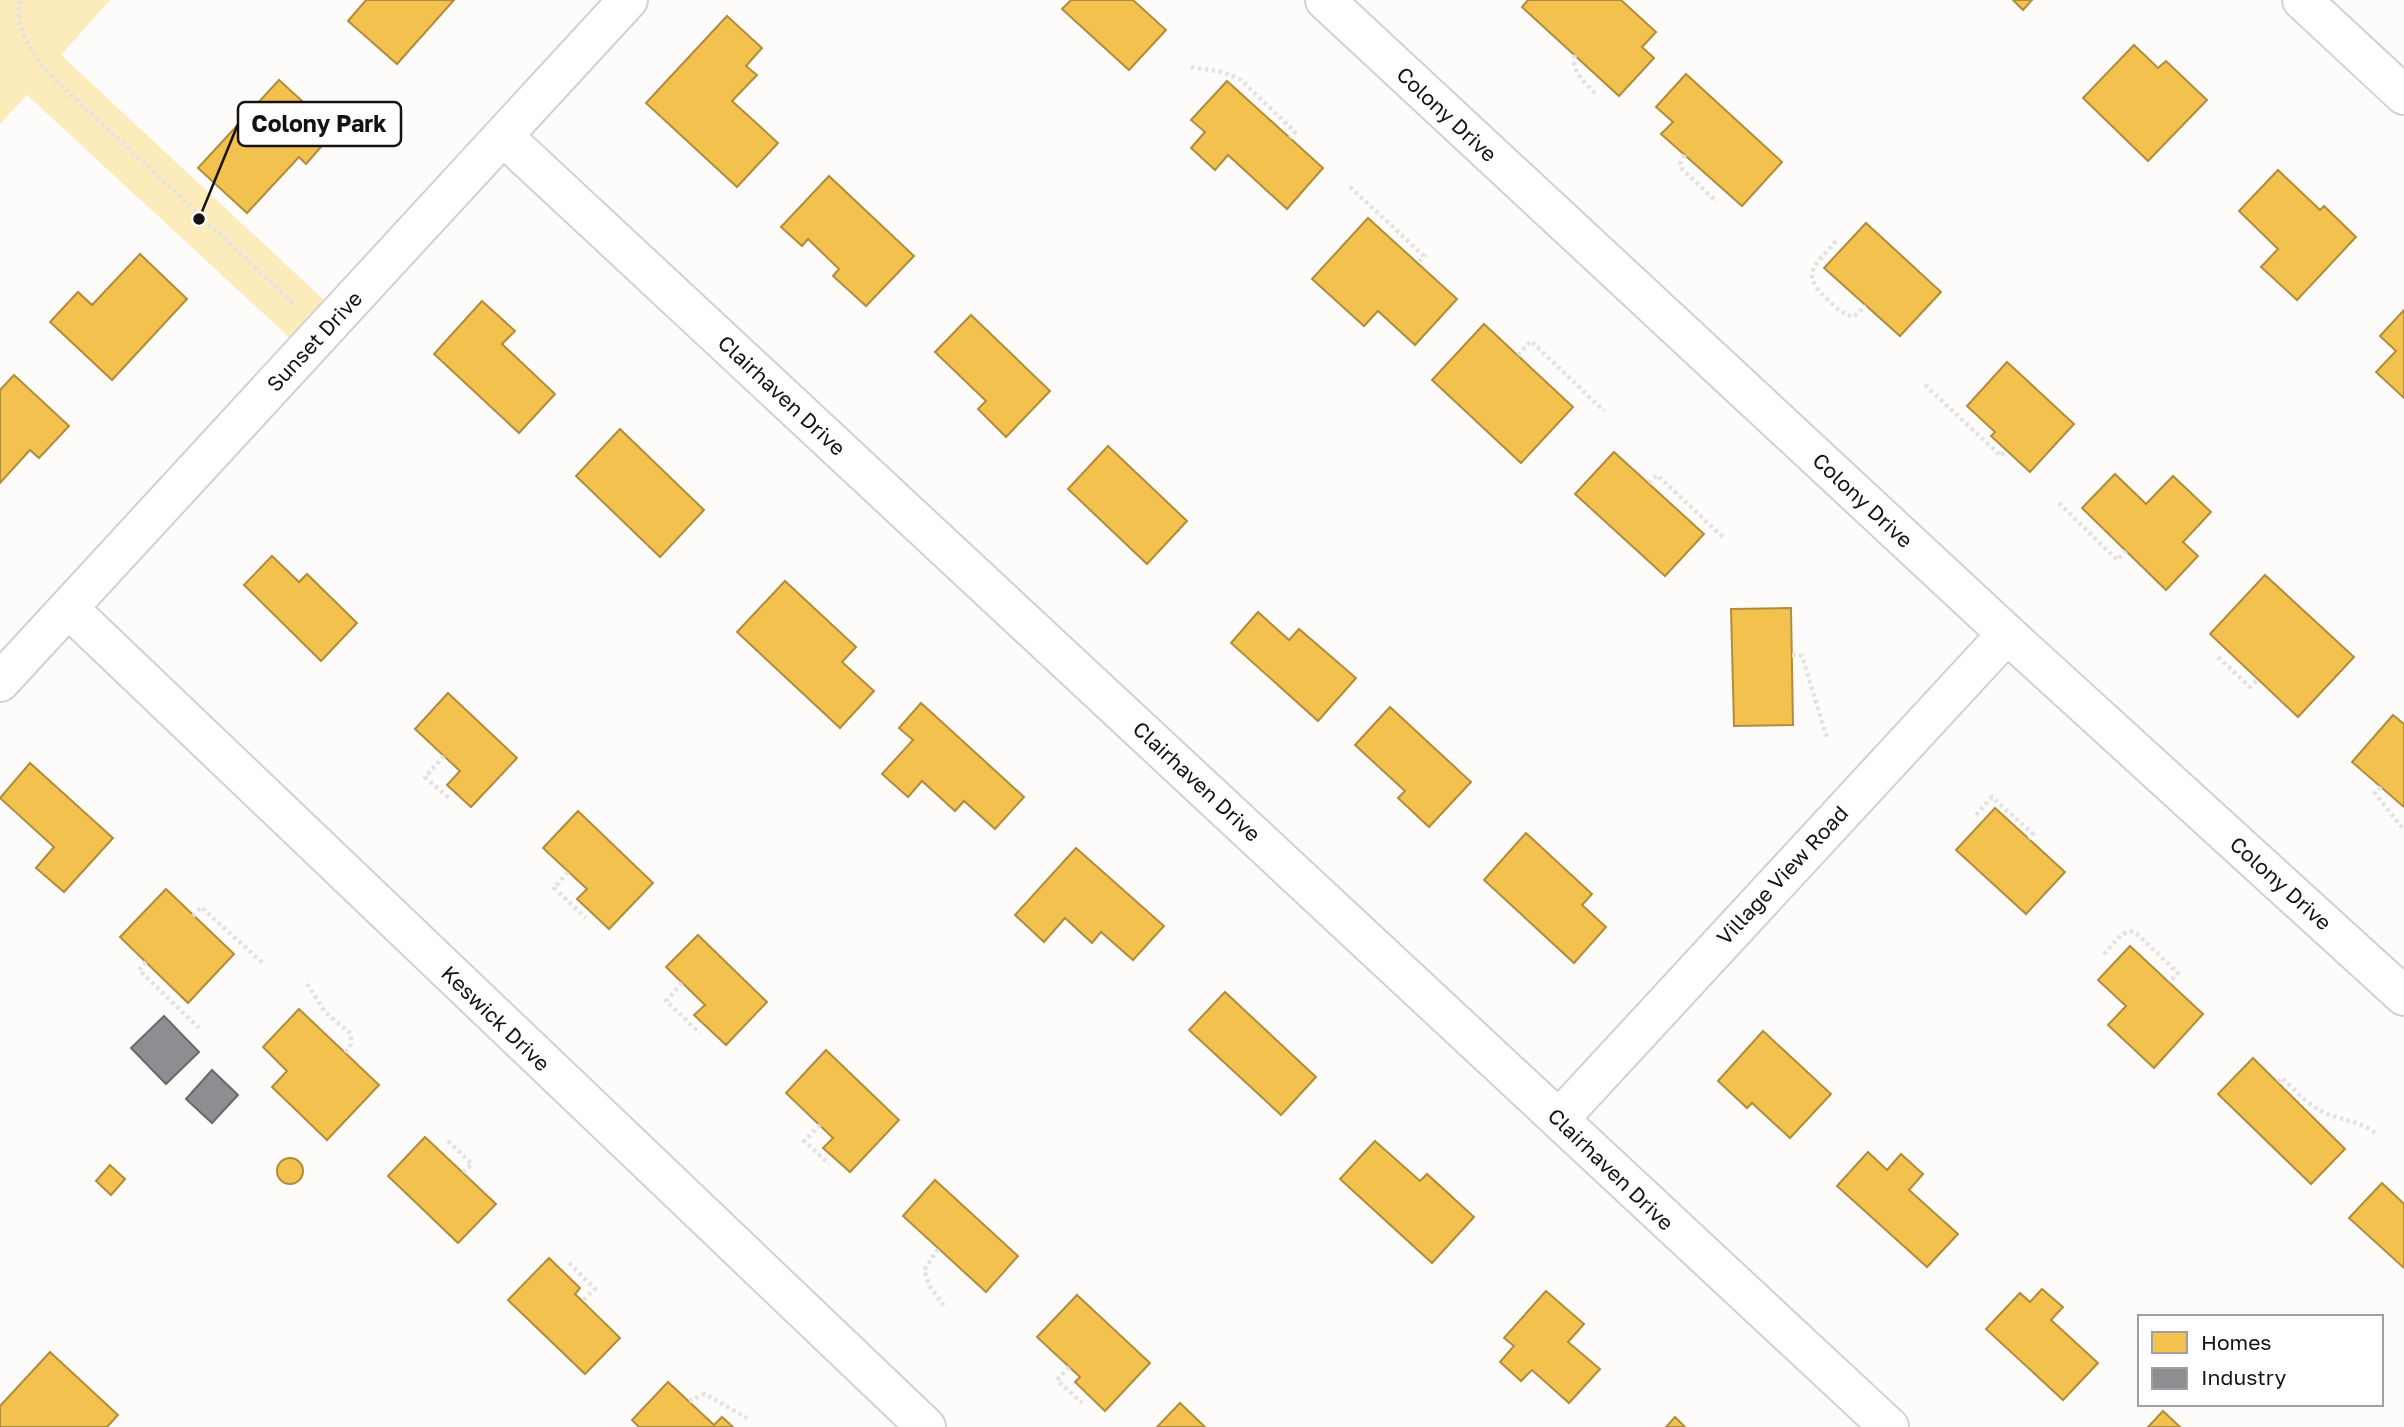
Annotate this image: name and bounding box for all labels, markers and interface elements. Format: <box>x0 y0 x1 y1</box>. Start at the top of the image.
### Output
street label: Colony Drive <box>1391 61 1503 167</box>
callout: Colony Park <box>238 102 401 146</box>
text: Colony Park <box>251 109 387 137</box>
street label: Sunset Drive <box>261 285 367 397</box>
street label: Clairhaven Drive <box>713 329 851 461</box>
street label: Colony Drive <box>1807 447 1919 553</box>
street label: Clairhaven Drive <box>1128 715 1266 847</box>
street label: Village View Road <box>1711 800 1853 950</box>
street label: Colony Drive <box>2225 831 2337 935</box>
street label: Keswick Drive <box>436 960 556 1076</box>
street label: Clairhaven Drive <box>1543 1102 1679 1236</box>
legend <box>2138 1315 2383 1406</box>
text: Homes <box>2201 1329 2271 1355</box>
text: Industry <box>2201 1364 2286 1390</box>

